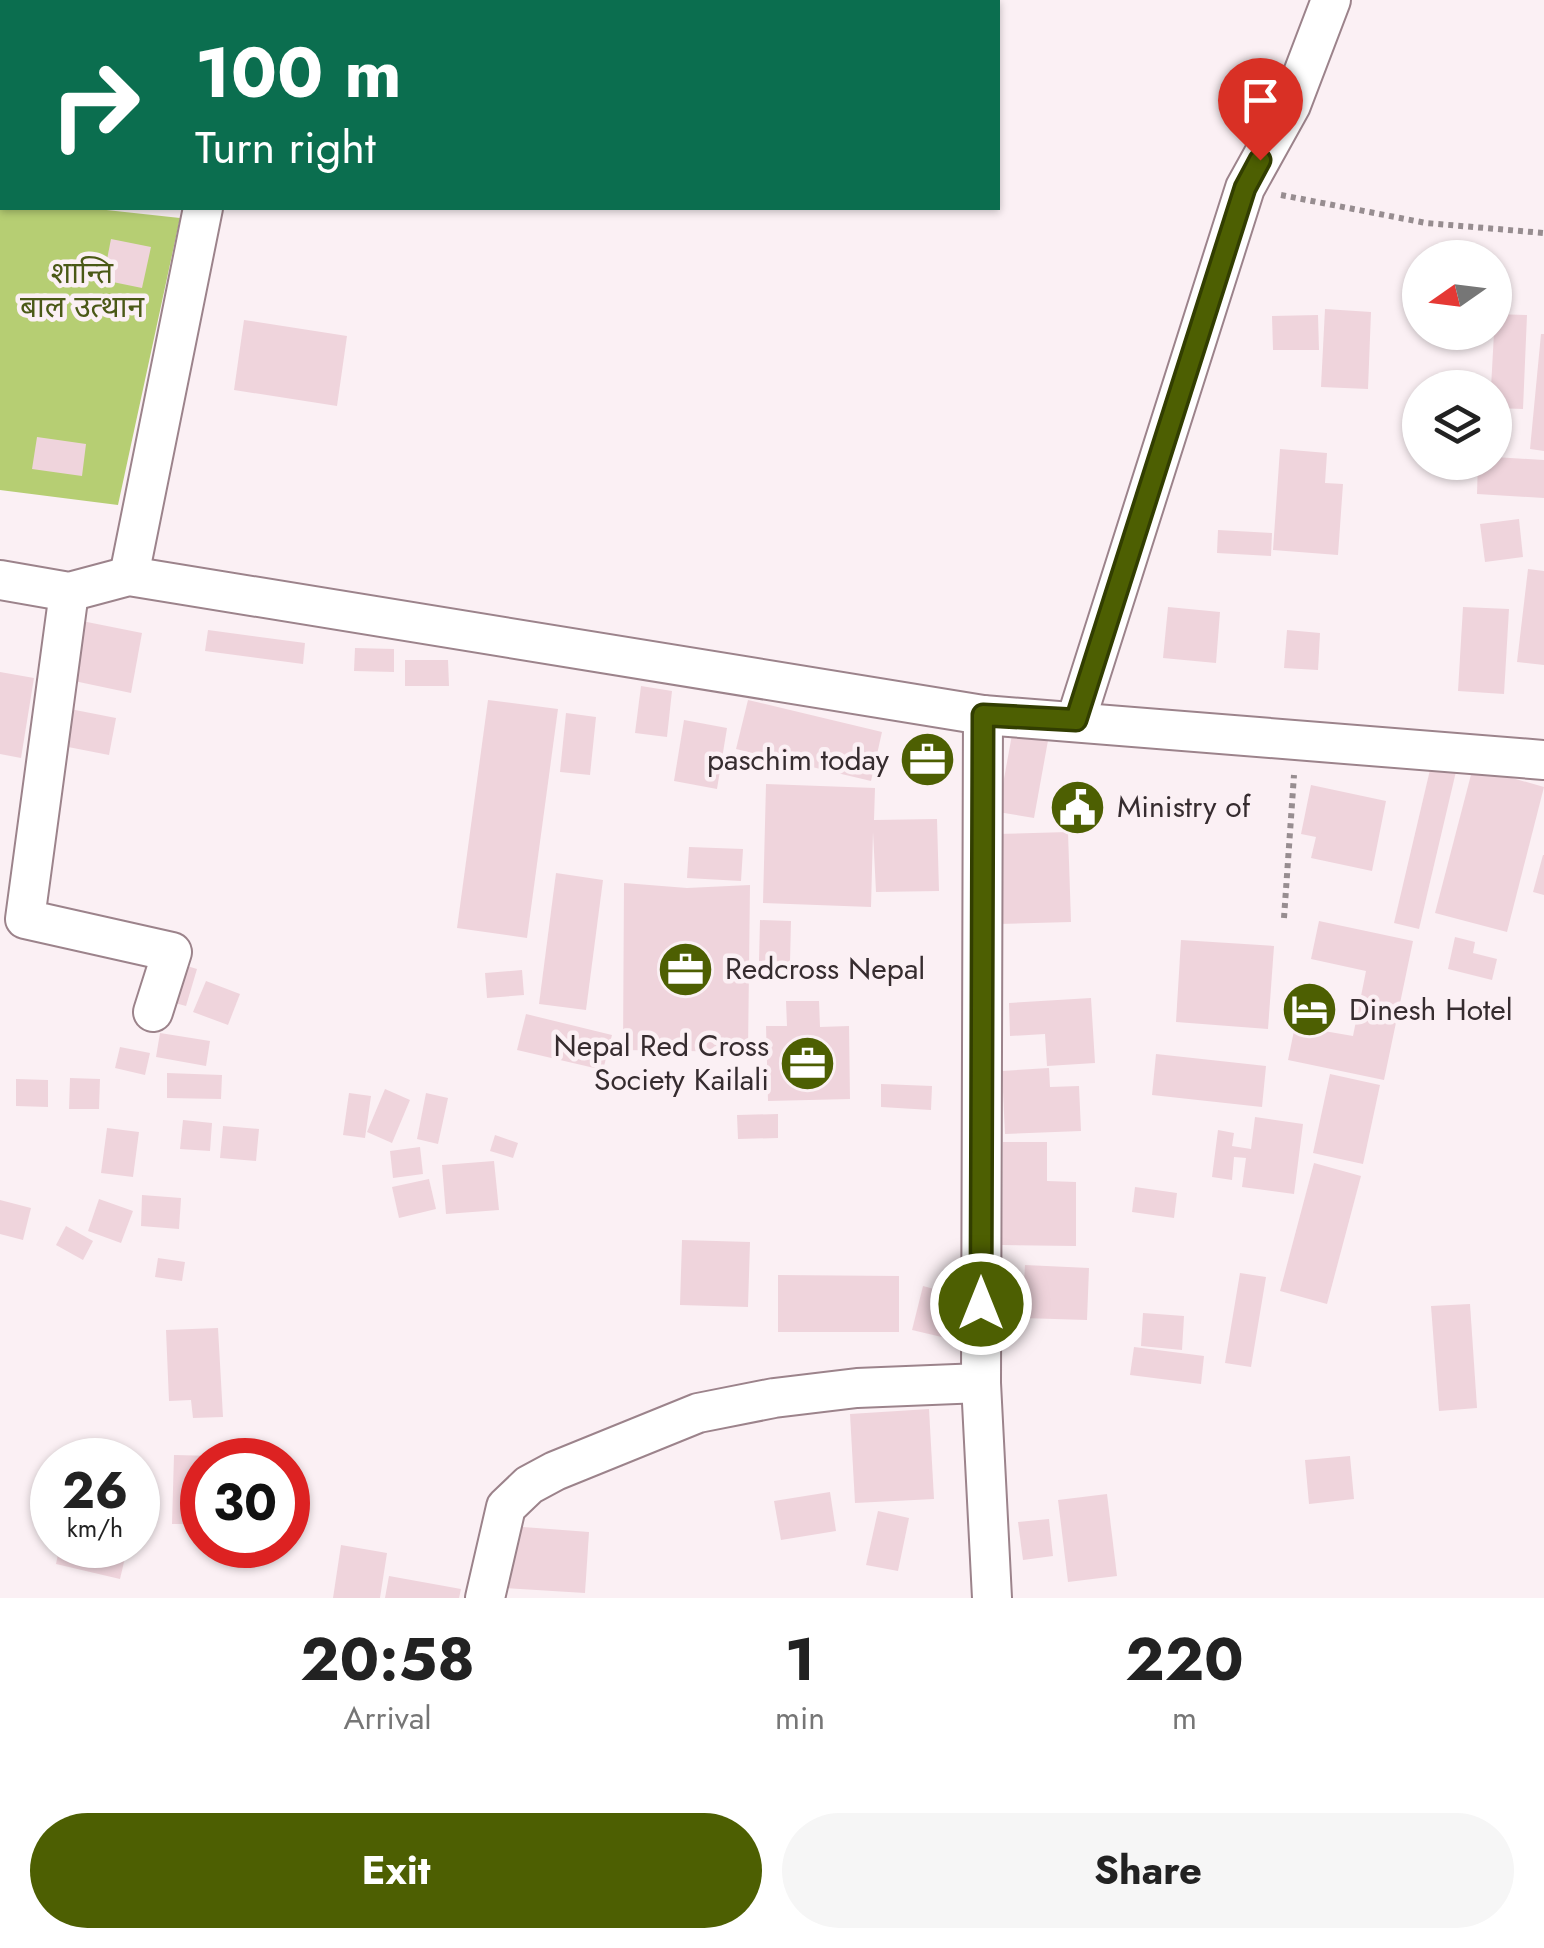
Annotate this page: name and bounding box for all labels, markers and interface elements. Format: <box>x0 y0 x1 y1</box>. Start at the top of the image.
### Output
text: 100 m <box>195 22 402 123</box>
icon: right <box>30 40 160 170</box>
pin <box>1218 58 1303 161</box>
icon: arrive <box>1233 73 1288 128</box>
text: Turn right <box>195 115 376 180</box>
north arrow <box>1402 240 1512 350</box>
map controls <box>1402 240 1512 480</box>
park label: शान्ति बाल उत्थान <box>20 251 145 328</box>
button: layers <box>1402 370 1512 480</box>
office icon: paschim today <box>898 730 958 790</box>
place label: paschim today <box>707 738 890 781</box>
public building icon: Ministry of <box>1048 777 1108 837</box>
place label: Ministry of <box>1117 785 1252 828</box>
office icon: Redcross Nepal <box>656 939 716 999</box>
place label: Redcross Nepal <box>725 947 925 990</box>
hotel icon: Dinesh Hotel <box>1280 980 1340 1040</box>
place label: Dinesh Hotel <box>1349 988 1513 1031</box>
place label: Nepal Red Cross Society Kailali <box>554 1024 769 1101</box>
office icon: Nepal Red Cross Society Kailali <box>778 1033 838 1093</box>
position arrow <box>929 1252 1033 1356</box>
speed limit sign: 30 <box>180 1438 310 1568</box>
text: 26 <box>62 1454 128 1527</box>
text: km/h <box>67 1510 123 1546</box>
text: 20:58 <box>300 1616 475 1703</box>
text: 1 <box>785 1616 815 1703</box>
text: 220 <box>1125 1616 1244 1703</box>
text: Arrival <box>343 1695 432 1741</box>
text: min <box>775 1695 825 1741</box>
text: m <box>1172 1695 1197 1741</box>
button: Exit <box>30 1813 762 1928</box>
button: Share <box>782 1813 1514 1928</box>

